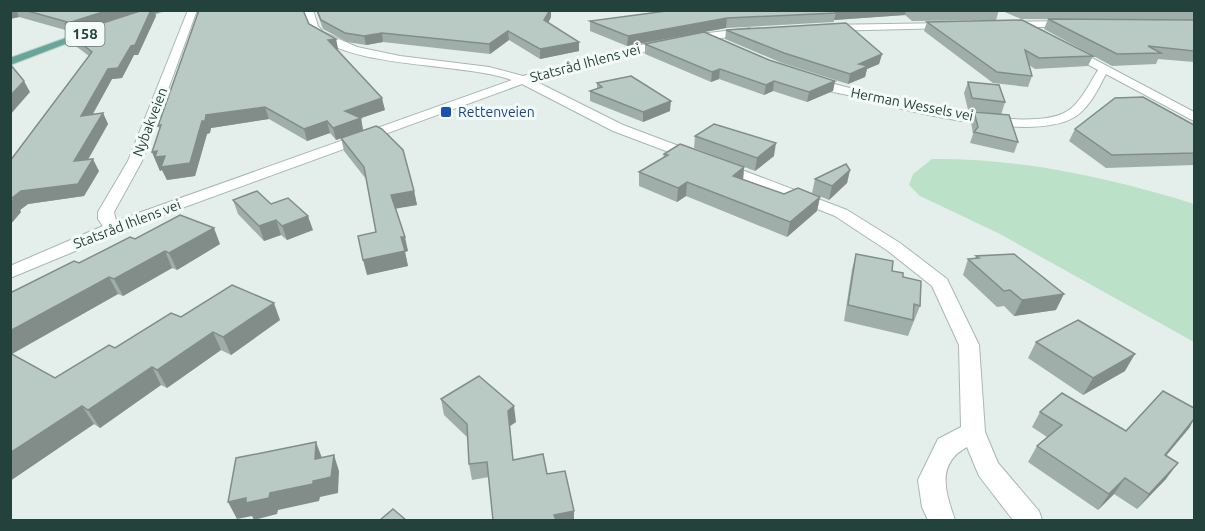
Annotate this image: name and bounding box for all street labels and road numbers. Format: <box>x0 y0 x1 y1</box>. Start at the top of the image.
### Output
road number: 158 <box>66 22 104 46</box>
street label: Statsråd Ihlens vei <box>528 41 642 85</box>
street label: Herman Wessels vei <box>849 84 975 124</box>
street label: Nybakveien <box>129 85 171 159</box>
street label: Statsråd Ihlens vei <box>71 196 183 252</box>

